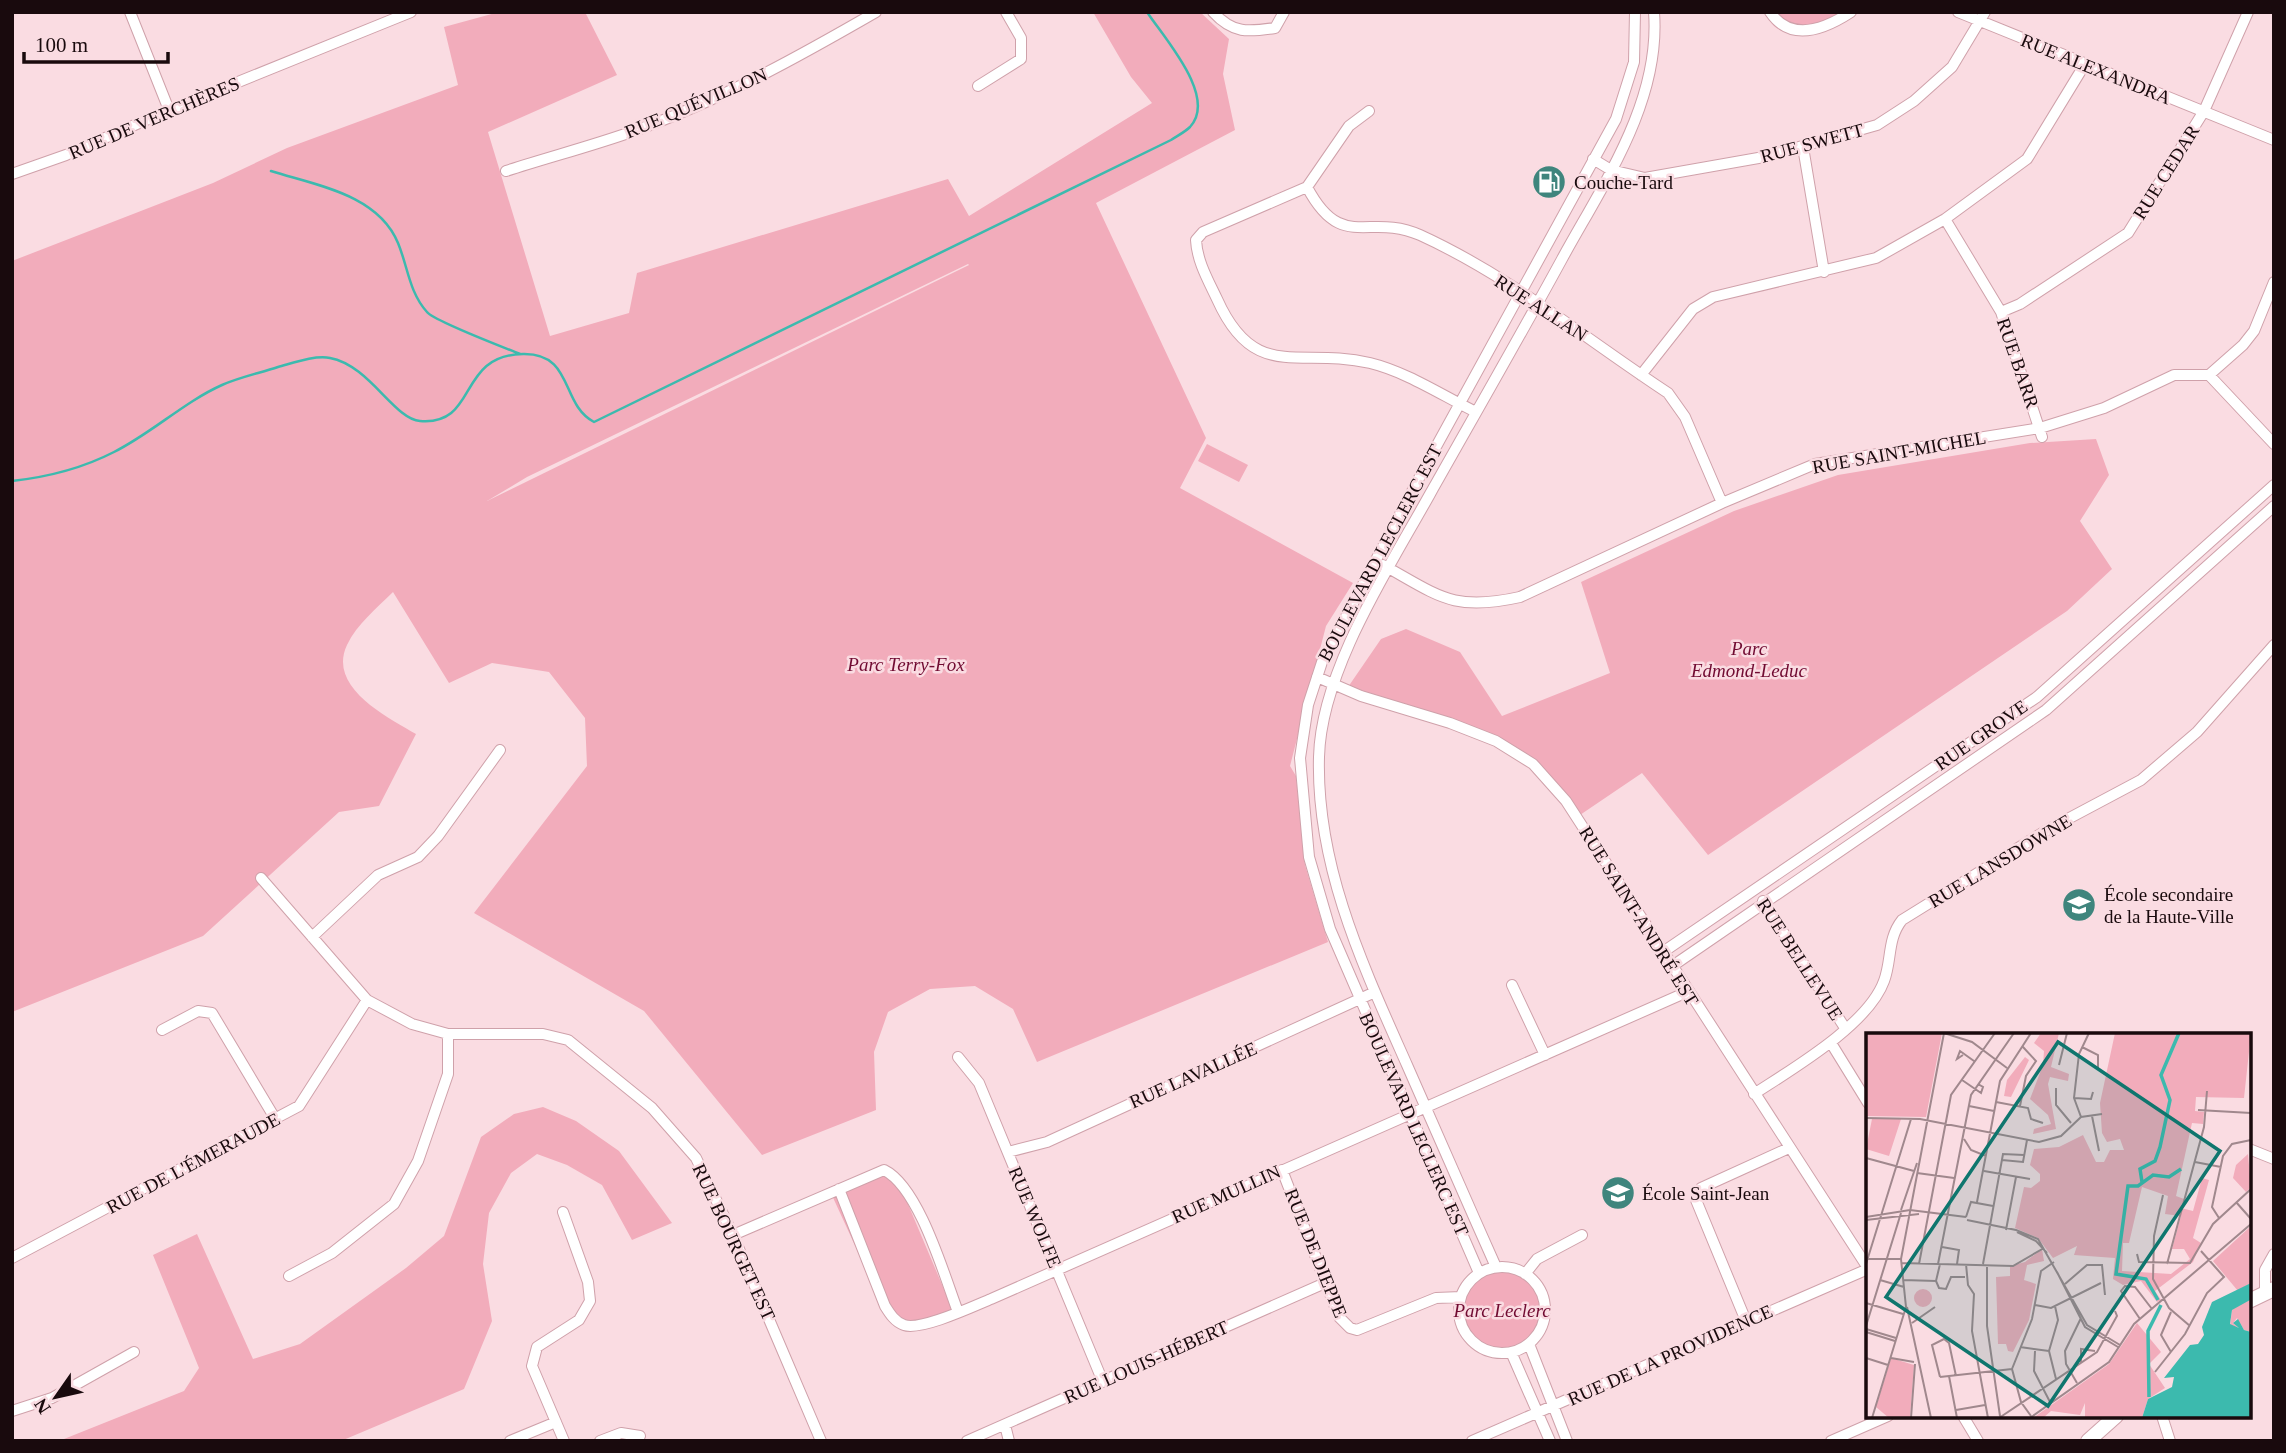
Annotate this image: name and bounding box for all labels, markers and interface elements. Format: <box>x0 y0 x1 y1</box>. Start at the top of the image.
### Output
scale bar <box>24 21 168 65</box>
street label: RUE ALEXANDRA <box>2018 29 2174 109</box>
text: 100 m <box>35 33 88 57</box>
street label: RUE QUÉVILLON <box>622 63 771 142</box>
street label: RUE DE VERCHÈRES <box>66 73 242 163</box>
street label: RUE SWETT <box>1758 119 1866 167</box>
street label: RUE CEDAR <box>2129 121 2203 223</box>
fuel station icon: Couche-Tard <box>1530 163 1568 201</box>
place label: Couche-Tard <box>1574 172 1673 193</box>
street label: RUE ALLAN <box>1491 270 1591 346</box>
street label: RUE BARR <box>1993 315 2043 411</box>
street label: RUE SAINT-MICHEL <box>1810 426 1988 478</box>
street label: BOULEVARD LECLERC EST <box>1314 441 1446 665</box>
park label: Parc Edmond-Leduc <box>1690 638 1808 681</box>
park label: Parc Terry-Fox <box>846 654 965 675</box>
street label: RUE GROVE <box>1931 695 2031 775</box>
street label: RUE LANSDOWNE <box>1925 810 2075 912</box>
street label: RUE SAINT-ANDRÉ EST <box>1575 823 1703 1010</box>
place label: École secondaire de la Haute-Ville <box>2104 884 2234 927</box>
school or university icon: École secondaire de la Haute-Ville <box>2060 886 2098 924</box>
street label: RUE BELLEVUE <box>1753 894 1847 1024</box>
street label: BOULEVARD LECLERC EST <box>1355 1009 1473 1239</box>
inset map <box>1866 1033 2251 1418</box>
street label: RUE LAVALLÉE <box>1126 1038 1260 1112</box>
street label: RUE DE L'ÉMERAUDE <box>103 1108 283 1218</box>
street label: RUE BOURGET EST <box>688 1160 780 1324</box>
street label: RUE MULLIN <box>1168 1161 1284 1227</box>
street label: RUE WOLFE <box>1004 1163 1066 1271</box>
school or university icon: École Saint-Jean <box>1599 1174 1637 1212</box>
place label: École Saint-Jean <box>1642 1183 1770 1204</box>
street label: RUE DE DIEPPE <box>1281 1185 1351 1321</box>
park label: Parc Leclerc <box>1452 1300 1551 1321</box>
street label: RUE DE LA PROVIDENCE <box>1564 1300 1776 1410</box>
street label: RUE LOUIS-HÉBERT <box>1061 1316 1232 1408</box>
north arrow <box>21 1362 91 1432</box>
text: N <box>30 1394 55 1418</box>

